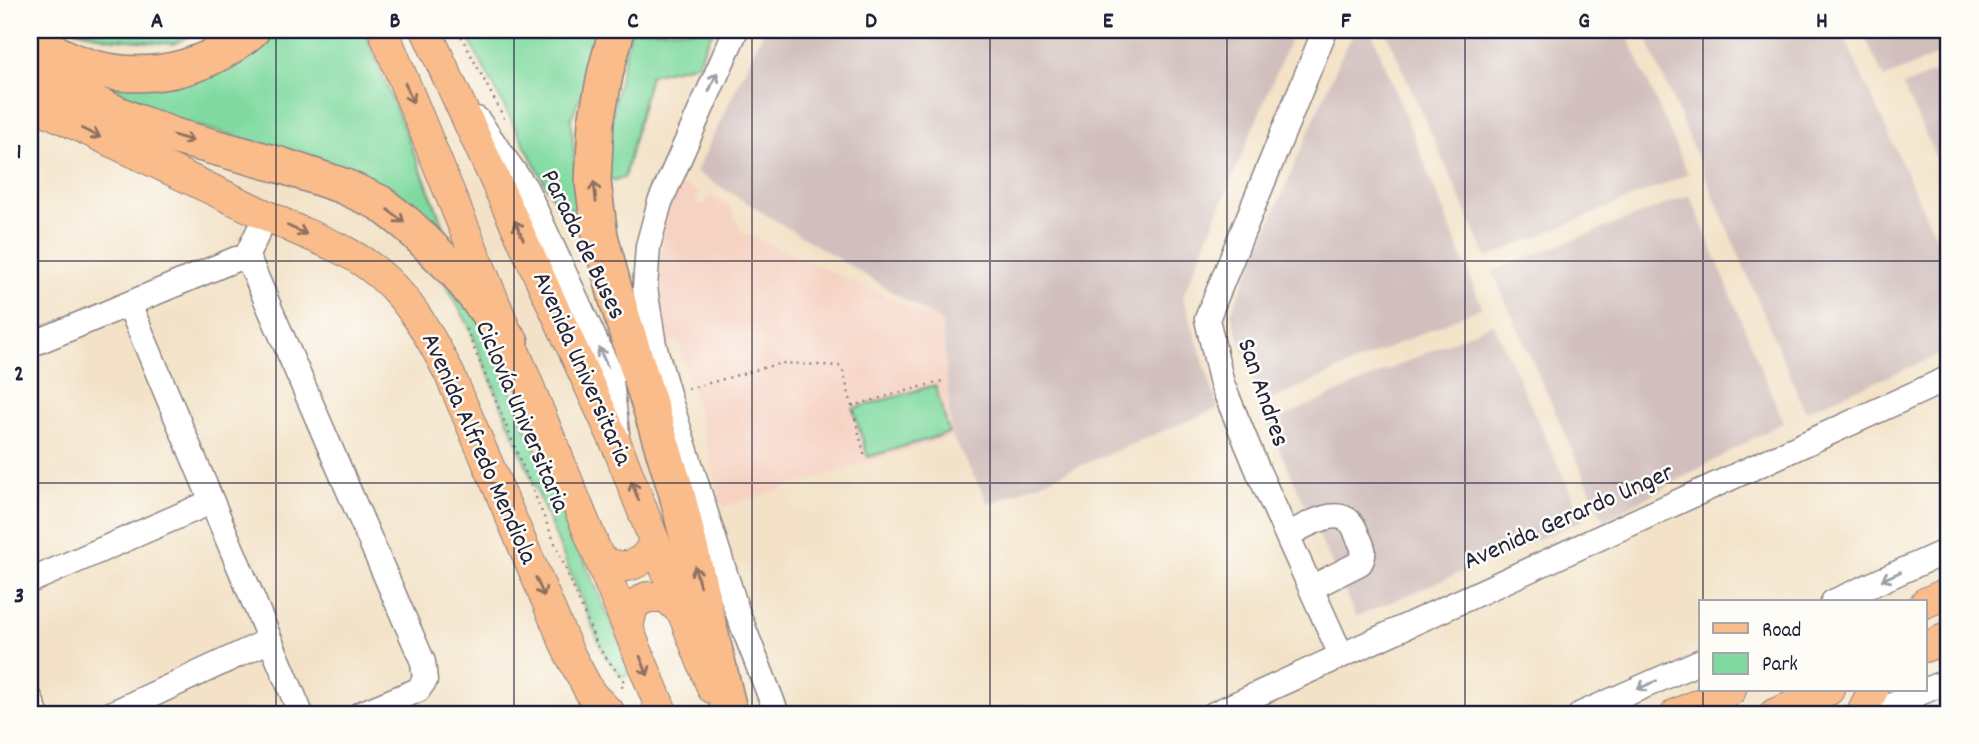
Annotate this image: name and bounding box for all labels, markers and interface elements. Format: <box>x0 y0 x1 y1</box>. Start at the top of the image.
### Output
text: A <box>151 6 163 39</box>
text: B <box>390 6 401 39</box>
text: C <box>627 6 639 39</box>
text: D <box>865 6 877 39</box>
text: E <box>1103 6 1114 39</box>
text: F <box>1341 6 1352 39</box>
text: G <box>1578 6 1590 39</box>
text: H <box>1816 6 1828 39</box>
one-way arrow <box>707 72 720 93</box>
one-way arrow <box>403 82 416 103</box>
one-way arrow <box>80 127 101 140</box>
one-way arrow <box>172 133 194 146</box>
text: 1 <box>16 137 22 170</box>
street label: Parada de Buses <box>530 164 634 326</box>
one-way arrow <box>588 181 601 203</box>
one-way arrow <box>386 208 404 223</box>
one-way arrow <box>511 220 525 241</box>
one-way arrow <box>286 224 307 237</box>
street label: Avenida Universitaria <box>522 266 641 473</box>
street label: Ciclovía Universitaria <box>464 315 578 519</box>
street label: Avenida Alfredo Mendiola <box>410 327 546 571</box>
street label: San Andres <box>1226 334 1298 452</box>
one-way arrow <box>596 347 609 368</box>
text: 2 <box>14 359 24 392</box>
street label: Avenida Gerardo Unger <box>1458 455 1680 581</box>
one-way arrow <box>627 481 640 502</box>
one-way arrow <box>690 566 703 588</box>
one-way arrow <box>1881 570 1902 583</box>
one-way arrow <box>534 575 547 597</box>
text: 3 <box>14 581 24 614</box>
legend <box>1699 600 1926 692</box>
text: Road <box>1762 617 1801 647</box>
text: Park <box>1762 651 1798 681</box>
one-way arrow <box>638 655 651 677</box>
one-way arrow <box>1637 679 1659 692</box>

